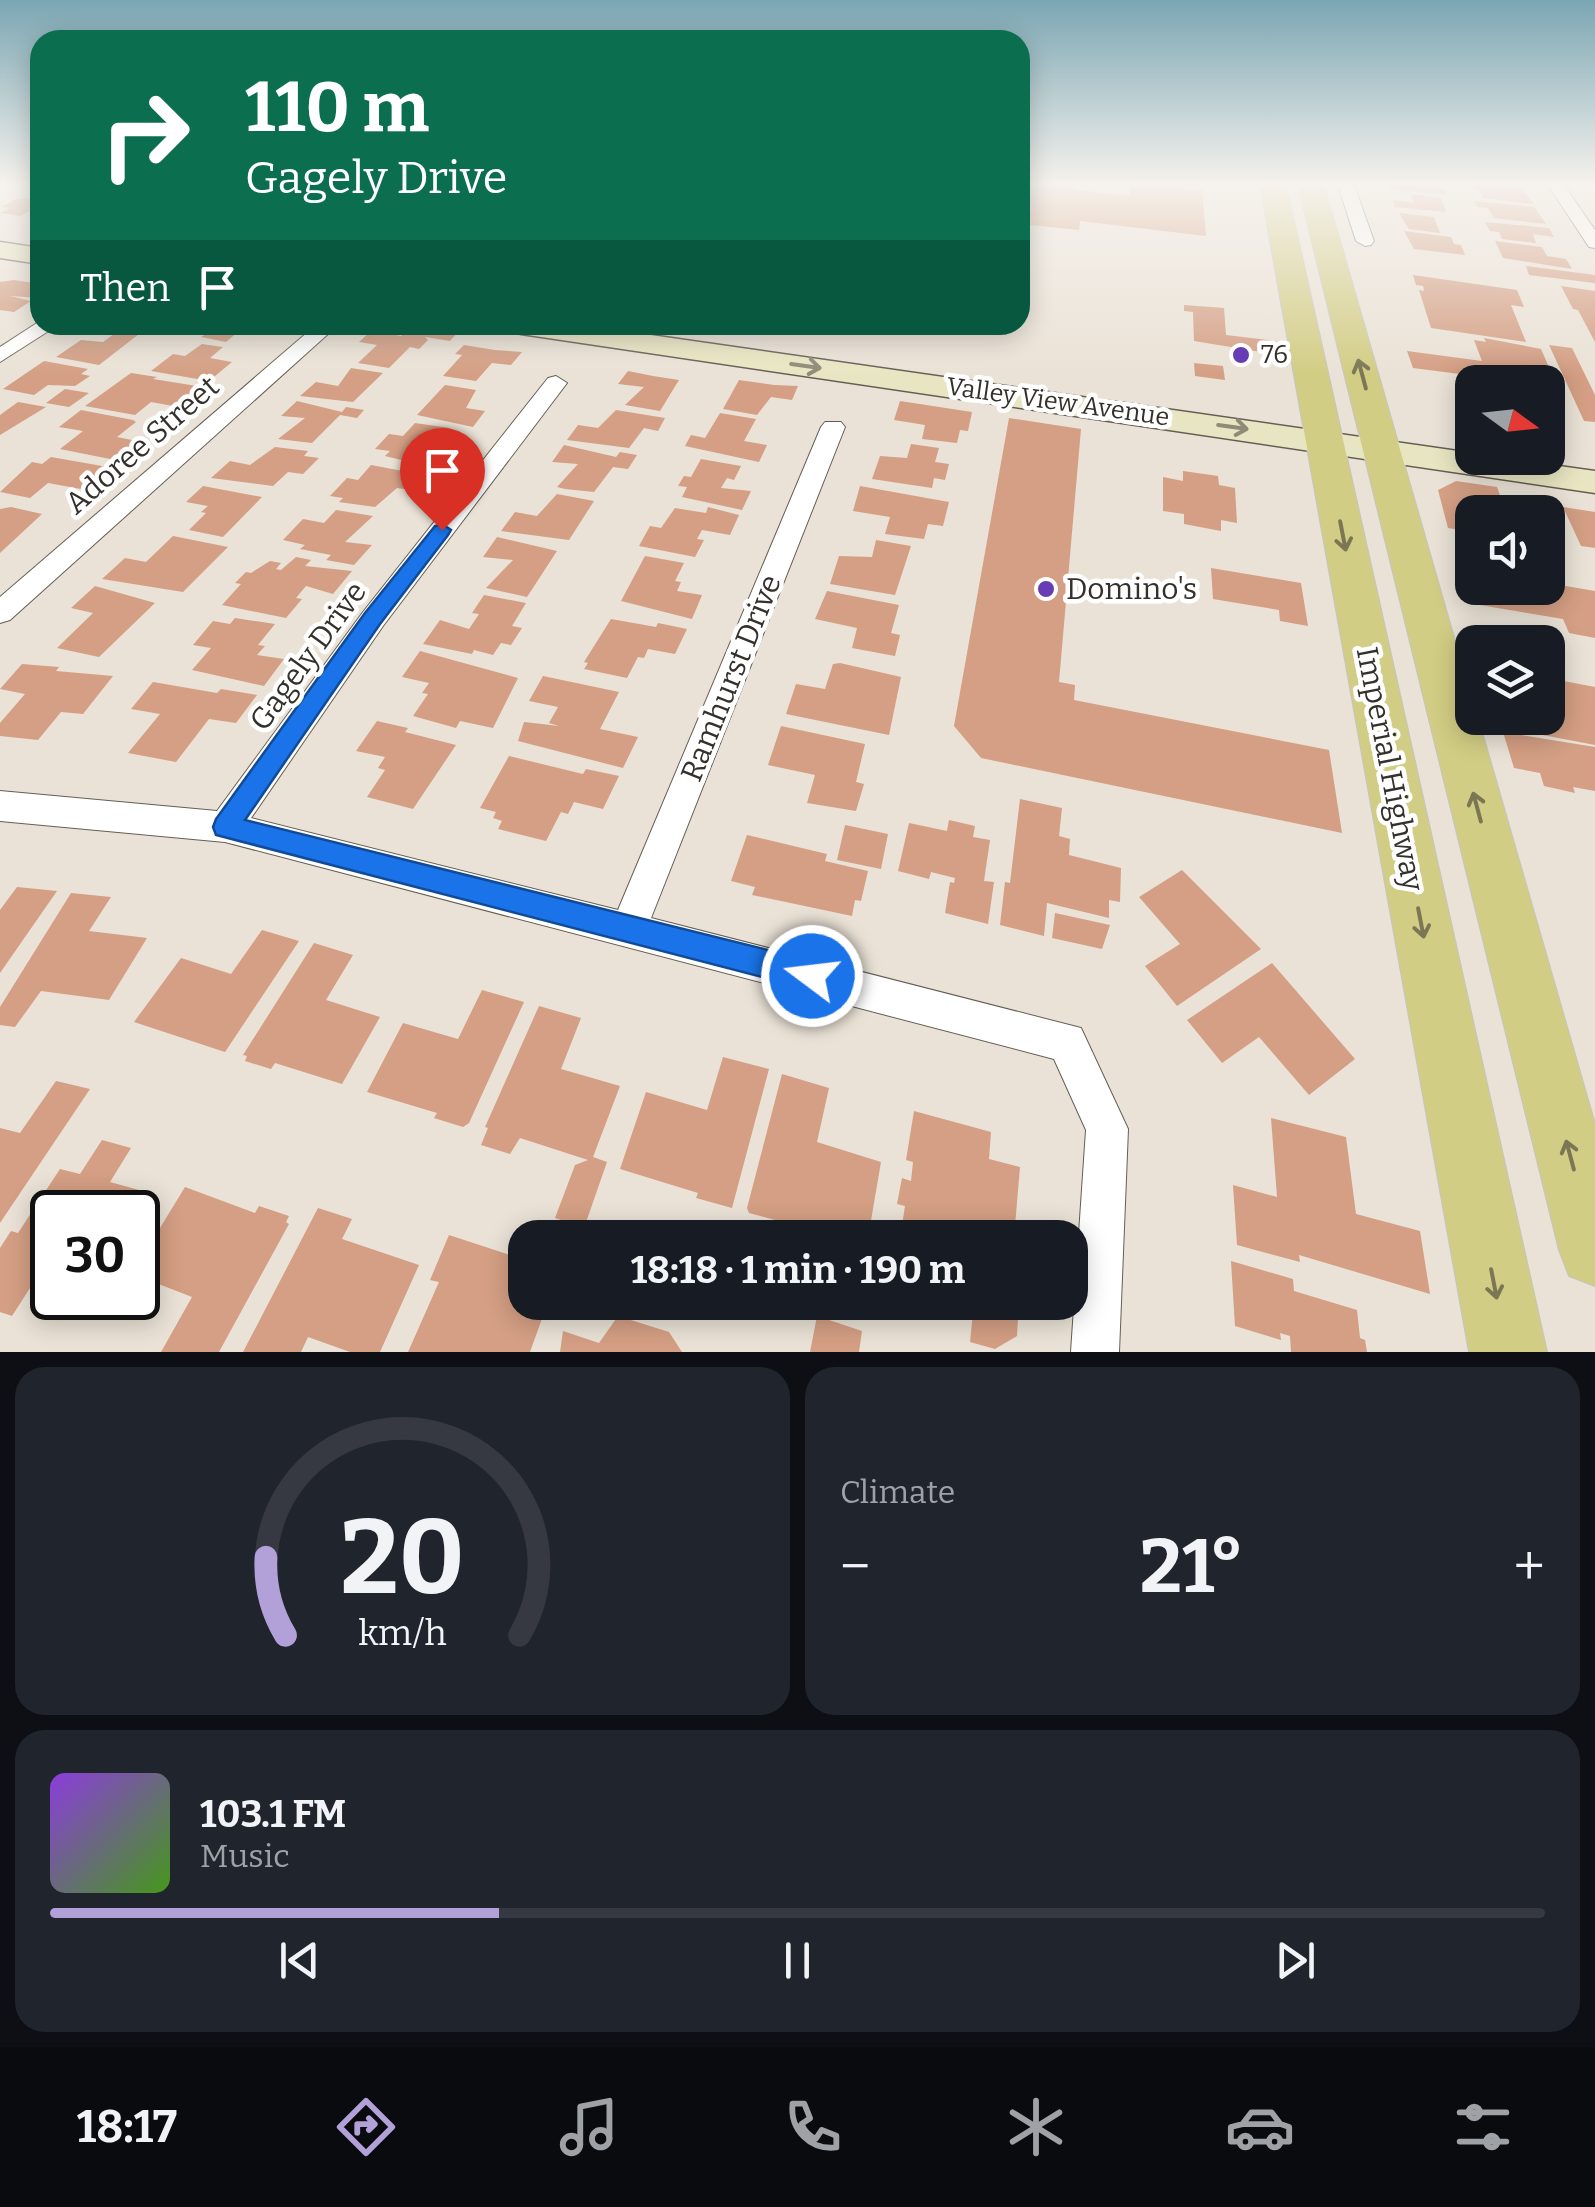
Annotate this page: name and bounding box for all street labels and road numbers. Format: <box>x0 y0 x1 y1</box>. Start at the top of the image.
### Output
street label: Adoree Street <box>58 368 226 521</box>
street label: Valley View Avenue <box>945 372 1171 432</box>
street label: Ramhurst Drive <box>673 569 789 787</box>
street label: Gagely Drive <box>242 575 374 737</box>
street label: Imperial Highway <box>1349 644 1431 894</box>

